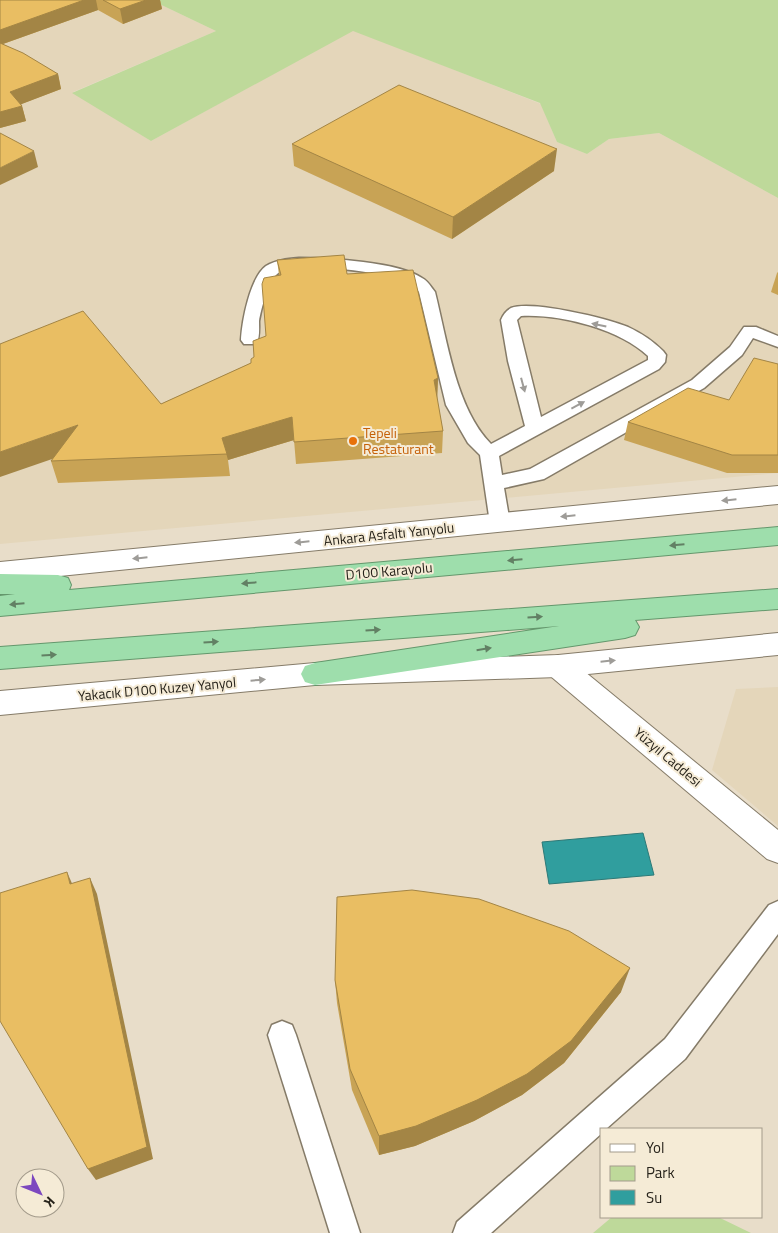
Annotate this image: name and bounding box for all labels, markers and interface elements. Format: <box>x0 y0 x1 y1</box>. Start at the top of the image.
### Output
one-way arrow <box>591 320 607 328</box>
one-way arrow <box>520 378 528 393</box>
one-way arrow <box>571 401 585 409</box>
place label: Tepeli Restaturant <box>363 422 434 459</box>
marker: Tepeli Restaturant <box>347 435 359 447</box>
one-way arrow <box>721 496 737 504</box>
one-way arrow <box>559 512 575 520</box>
street label: Ankara Asfaltı Yanyolu <box>323 516 455 551</box>
one-way arrow <box>293 538 309 546</box>
one-way arrow <box>669 542 685 550</box>
one-way arrow <box>132 554 148 562</box>
street label: D100 Karayolu <box>345 556 433 585</box>
one-way arrow <box>507 556 523 564</box>
one-way arrow <box>241 580 257 588</box>
one-way arrow <box>9 600 25 608</box>
one-way arrow <box>527 613 543 621</box>
one-way arrow <box>365 625 381 633</box>
one-way arrow <box>203 638 219 646</box>
one-way arrow <box>476 644 492 652</box>
one-way arrow <box>41 650 57 658</box>
one-way arrow <box>600 656 616 664</box>
street label: Yakacık D100 Kuzey Yanyol <box>77 671 237 706</box>
one-way arrow <box>250 676 266 684</box>
street label: Yüzyıl Caddesi <box>630 722 707 791</box>
legend <box>600 1128 763 1218</box>
text: Yol <box>646 1136 664 1159</box>
text: Park <box>646 1161 675 1184</box>
north arrow <box>15 1168 65 1218</box>
text: Su <box>646 1186 662 1209</box>
text: K <box>39 1192 60 1213</box>

